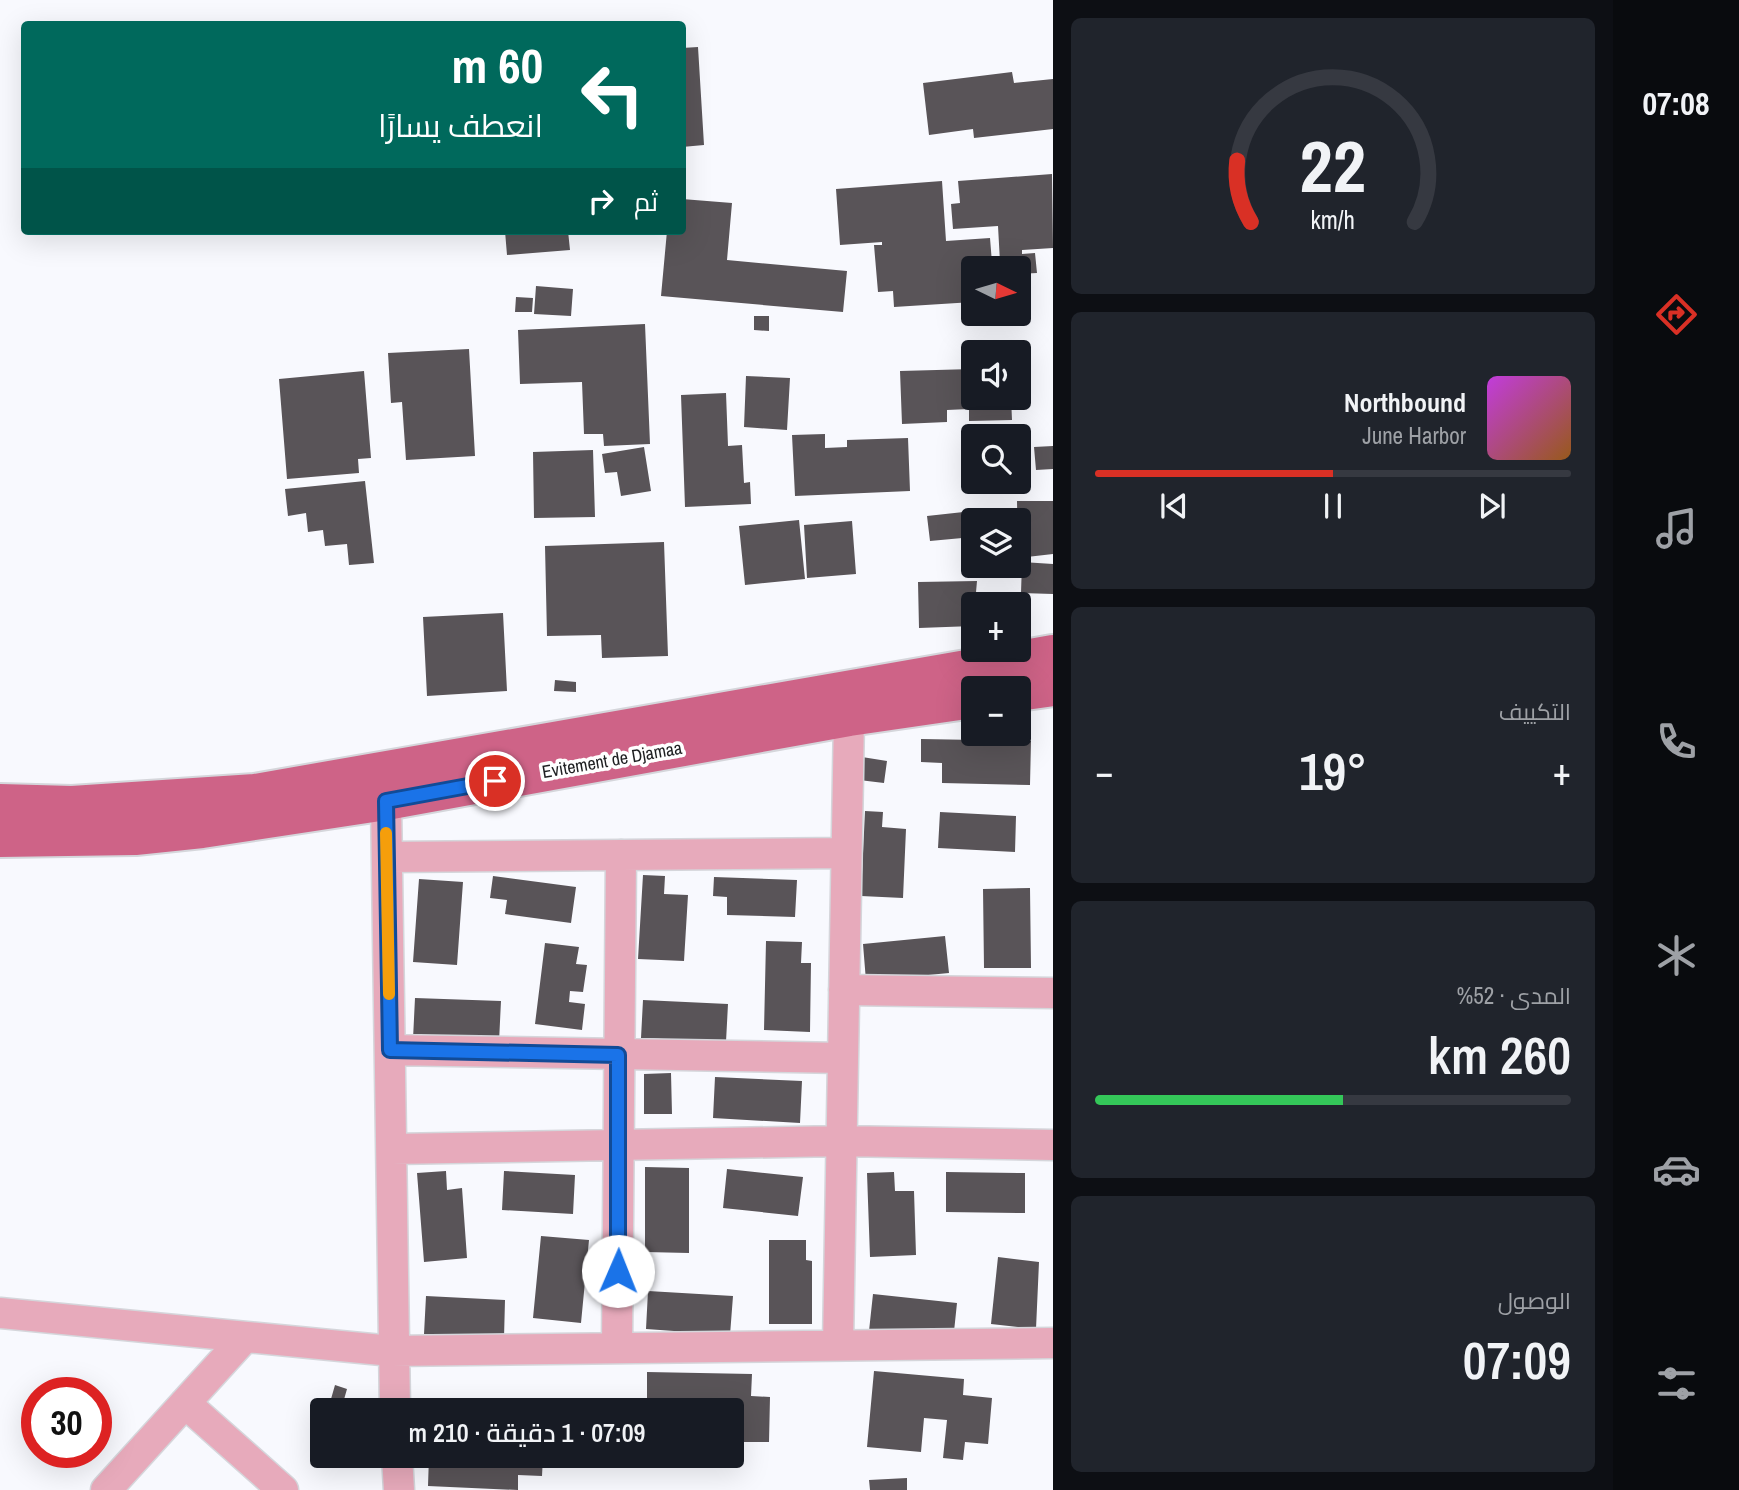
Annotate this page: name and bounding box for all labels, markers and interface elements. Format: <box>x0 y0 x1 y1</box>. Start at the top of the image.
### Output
text: 60 m <box>451 32 543 98</box>
icon: left <box>567 49 658 140</box>
text: 07:08 <box>1642 82 1710 125</box>
text: انعطف يسارًا <box>378 104 543 147</box>
text: 22 <box>1300 118 1366 216</box>
icon: right <box>582 182 620 220</box>
text: ثم <box>634 184 658 219</box>
text: km/h <box>1311 203 1355 237</box>
north arrow <box>961 256 1031 326</box>
map controls <box>961 256 1031 746</box>
icon: directions <box>1652 290 1701 339</box>
button: sound <box>961 340 1031 410</box>
text: Northbound <box>1344 385 1466 420</box>
text: June Harbor <box>1362 420 1466 451</box>
button: search <box>961 424 1031 494</box>
icon: previous <box>1155 487 1193 525</box>
icon: pause <box>1314 487 1352 525</box>
icon: next <box>1473 487 1511 525</box>
icon: music <box>1652 504 1701 553</box>
button: layers <box>961 508 1031 578</box>
button: + <box>961 592 1031 662</box>
button: − <box>961 676 1031 746</box>
text: التكييف <box>1499 696 1571 727</box>
icon: phone <box>1652 717 1701 766</box>
street label: Evitement de Djamaa <box>540 735 684 784</box>
text: 19° <box>1299 736 1367 806</box>
text: − <box>1095 746 1113 797</box>
text: + <box>1553 746 1571 797</box>
pin <box>465 751 525 811</box>
icon: arrive <box>476 762 514 800</box>
icon: climate <box>1652 931 1701 980</box>
text: المدى · 52% <box>1457 980 1571 1011</box>
text: 260 km <box>1428 1020 1571 1090</box>
icon: car <box>1652 1145 1701 1194</box>
position arrow <box>581 1234 655 1308</box>
text: الوصول <box>1498 1285 1571 1316</box>
text: 07:09 <box>1463 1325 1571 1395</box>
icon: filters <box>1652 1359 1701 1408</box>
speed limit sign: 30 <box>21 1377 112 1468</box>
text: 07:09 · 1 دقيقة · 210 m <box>409 1415 645 1450</box>

